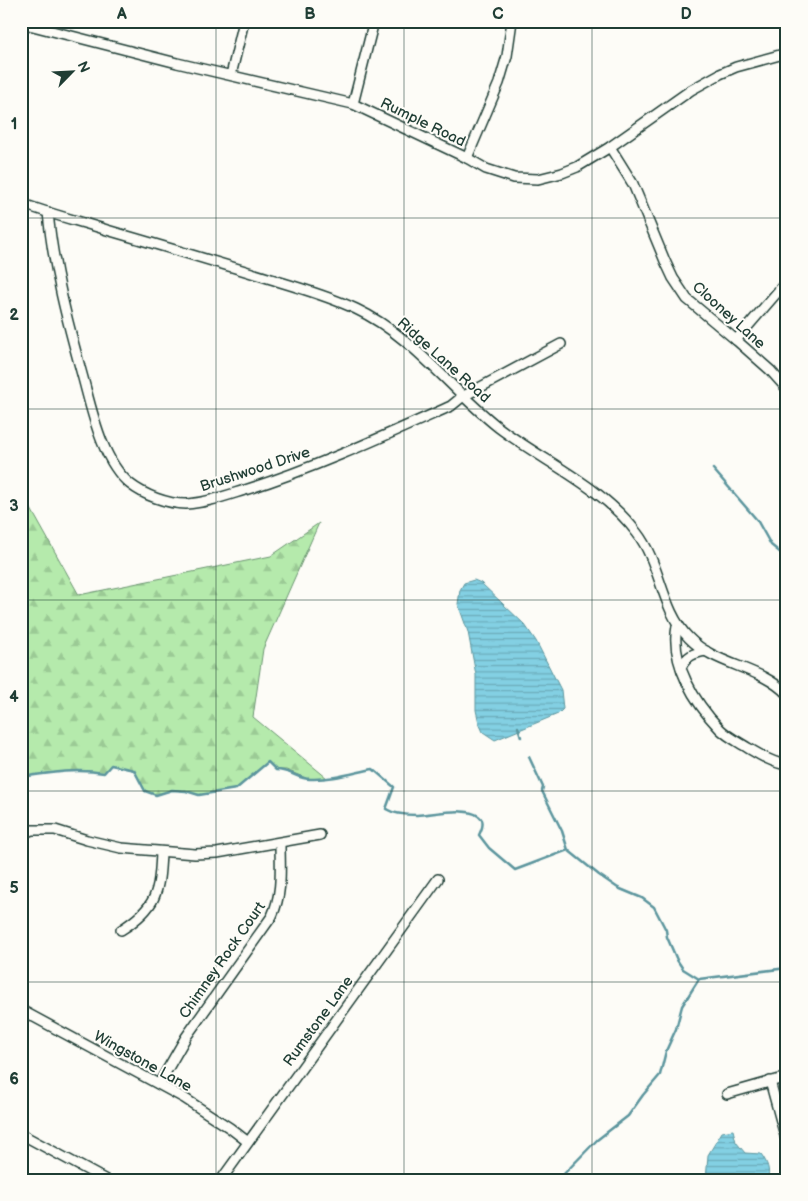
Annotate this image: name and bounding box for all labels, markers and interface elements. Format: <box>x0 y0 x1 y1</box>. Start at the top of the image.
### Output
text: A <box>116 5 127 24</box>
text: B <box>304 5 316 24</box>
text: C <box>492 5 504 24</box>
text: D <box>680 5 692 24</box>
north arrow <box>48 48 98 98</box>
text: N <box>74 59 93 75</box>
street label: Rumple Road <box>377 94 469 151</box>
text: 1 <box>11 115 17 134</box>
street label: Clooney Lane <box>688 278 769 353</box>
text: 2 <box>9 306 19 325</box>
street label: Ridge Lane Road <box>393 314 494 407</box>
street label: Brushwood Drive <box>198 443 313 496</box>
text: 3 <box>9 497 19 516</box>
text: 4 <box>9 688 19 707</box>
text: 5 <box>9 879 19 898</box>
street label: Chimney Rock Court <box>175 898 270 1022</box>
street label: Rumstone Lane <box>279 972 358 1070</box>
street label: Wingstone Lane <box>90 1027 195 1096</box>
text: 6 <box>9 1070 19 1089</box>

